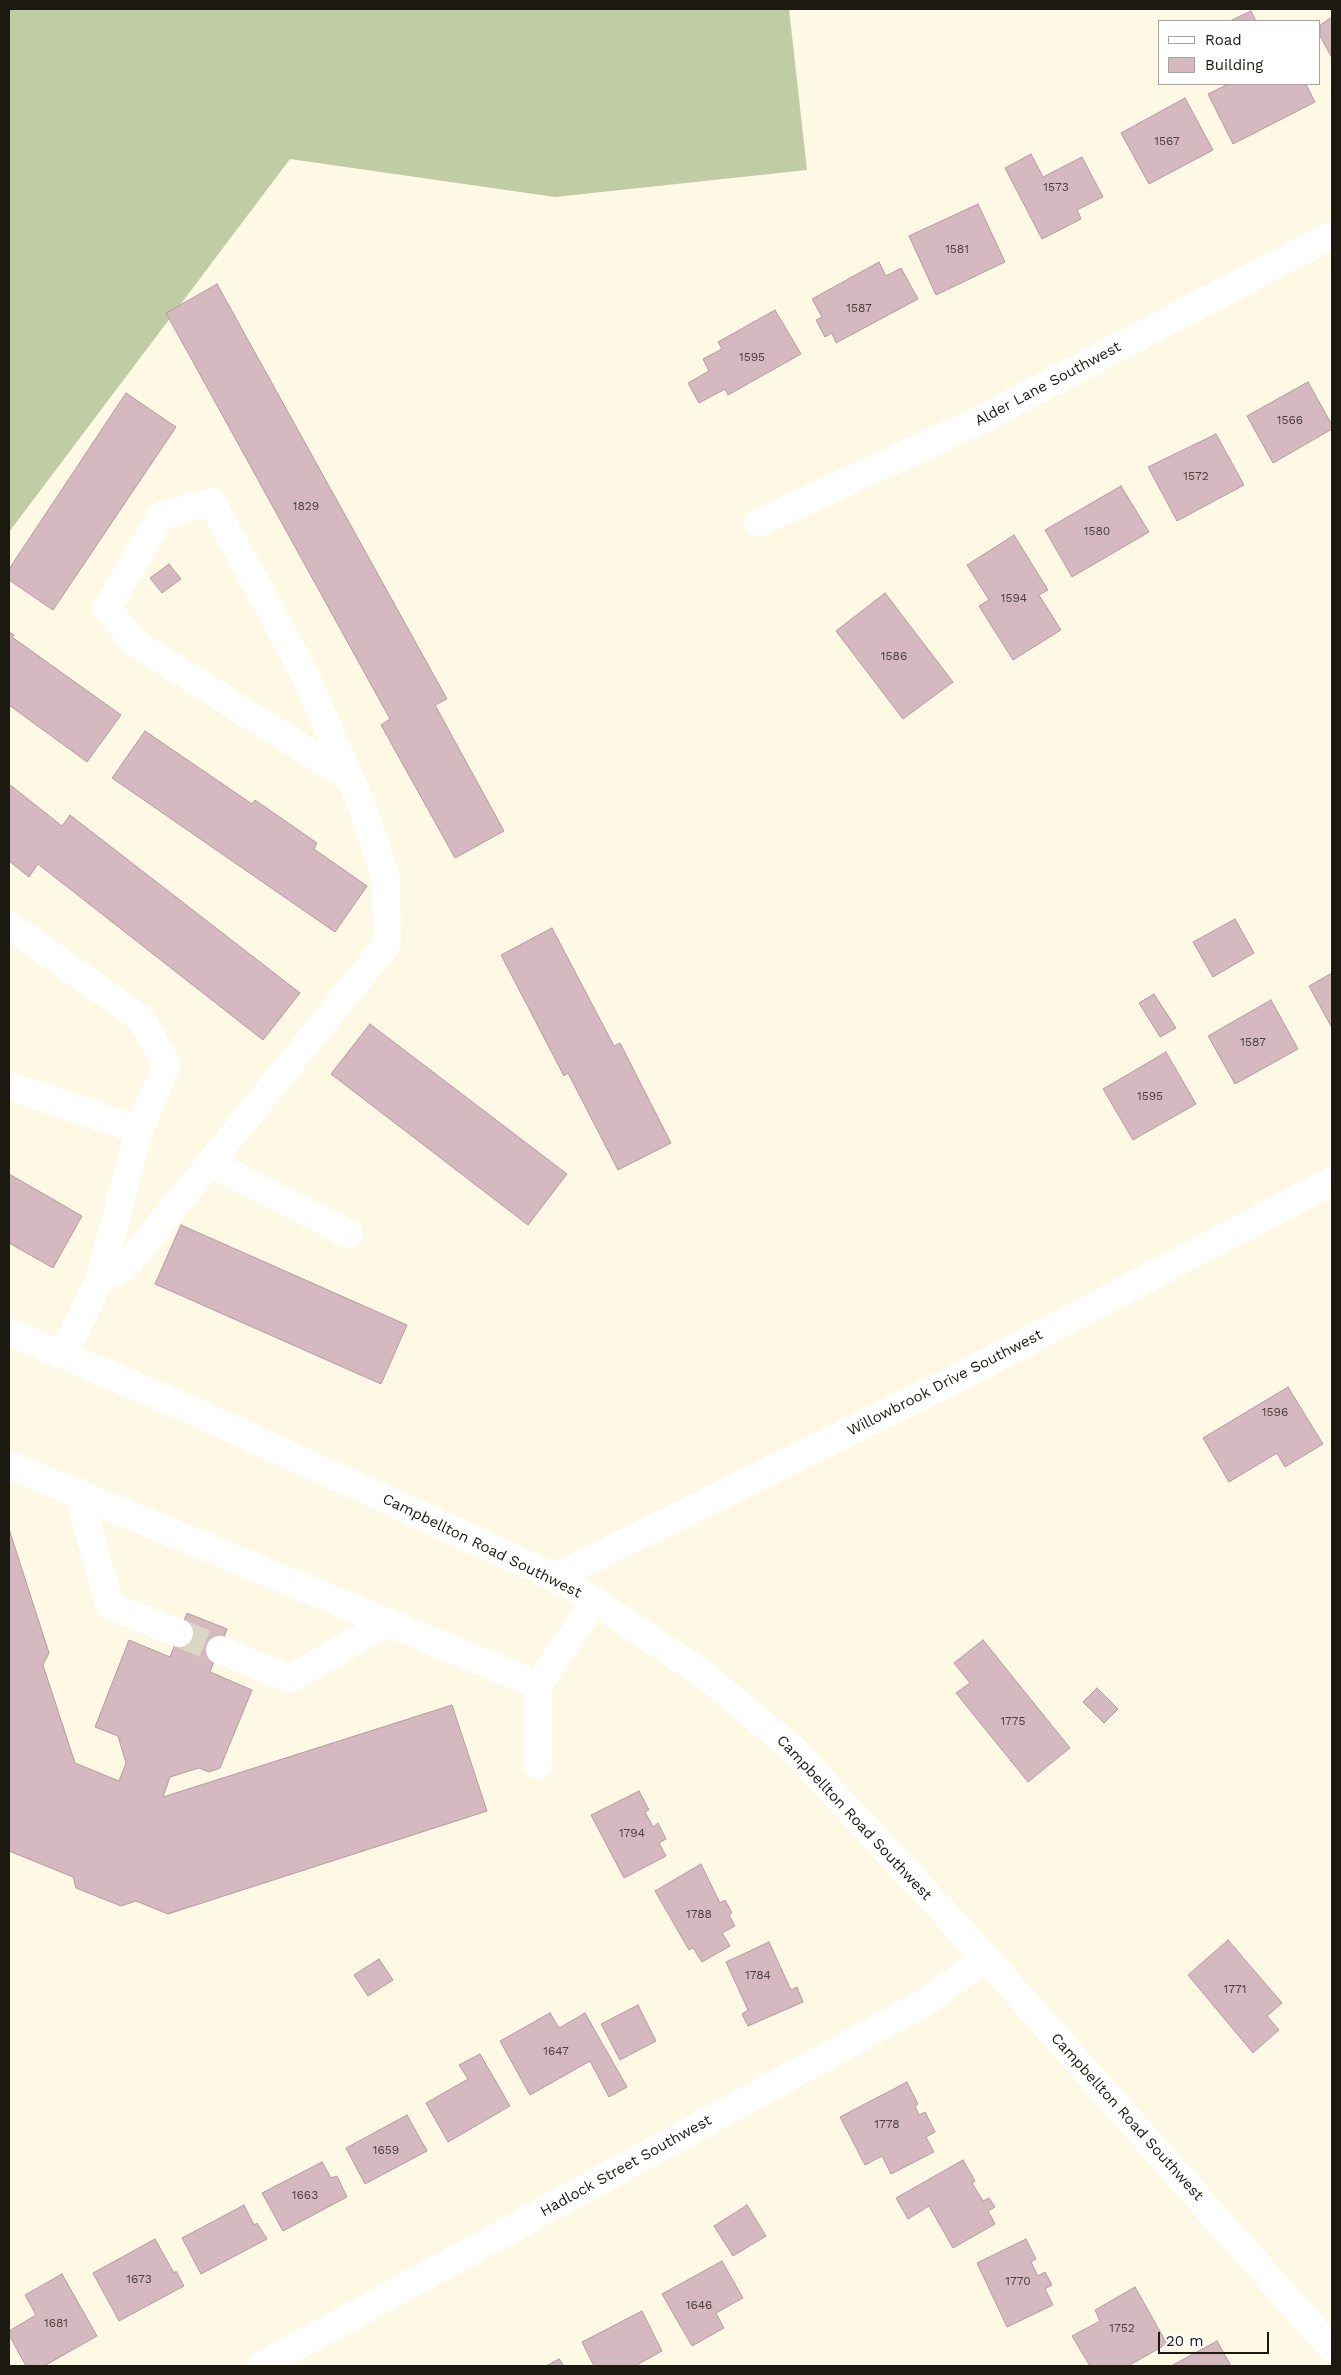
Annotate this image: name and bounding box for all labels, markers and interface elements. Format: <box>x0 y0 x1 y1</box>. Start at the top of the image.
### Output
legend <box>1158 20 1321 85</box>
text: Road <box>1205 31 1242 49</box>
text: Building <box>1205 56 1263 74</box>
house number: 1567 <box>1154 134 1180 148</box>
house number: 1573 <box>1043 180 1069 194</box>
house number: 1581 <box>945 242 969 256</box>
house number: 1587 <box>846 301 872 315</box>
street label: Alder Lane Southwest <box>972 338 1124 430</box>
house number: 1595 <box>739 350 765 364</box>
house number: 1566 <box>1277 413 1303 427</box>
house number: 1572 <box>1183 469 1209 483</box>
house number: 1829 <box>293 499 319 513</box>
house number: 1580 <box>1084 524 1110 538</box>
house number: 1594 <box>1001 591 1027 605</box>
house number: 1586 <box>881 649 907 663</box>
house number: 1587 <box>1240 1035 1266 1049</box>
house number: 1595 <box>1137 1089 1163 1103</box>
street label: Willowbrook Drive Southwest <box>844 1326 1046 1440</box>
house number: 1596 <box>1262 1405 1288 1419</box>
street label: Campbellton Road Southwest <box>380 1490 584 1602</box>
house number: 1775 <box>1000 1714 1026 1728</box>
street label: Campbellton Road Southwest <box>773 1732 935 1904</box>
house number: 1794 <box>619 1826 645 1840</box>
house number: 1788 <box>686 1907 712 1921</box>
house number: 1784 <box>745 1968 771 1982</box>
house number: 1771 <box>1224 1982 1246 1996</box>
street label: Campbellton Road Southwest <box>1047 2029 1207 2205</box>
house number: 1647 <box>543 2044 569 2058</box>
street label: Hadlock Street Southwest <box>537 2111 715 2221</box>
house number: 1778 <box>874 2117 900 2131</box>
house number: 1659 <box>373 2143 399 2157</box>
house number: 1663 <box>292 2188 318 2202</box>
house number: 1673 <box>126 2272 152 2286</box>
house number: 1770 <box>1005 2274 1031 2288</box>
house number: 1646 <box>686 2298 712 2312</box>
house number: 1681 <box>44 2316 68 2330</box>
house number: 1752 <box>1109 2321 1135 2335</box>
scale bar <box>1161 2322 1272 2354</box>
text: 20 m <box>1166 2332 1204 2350</box>

